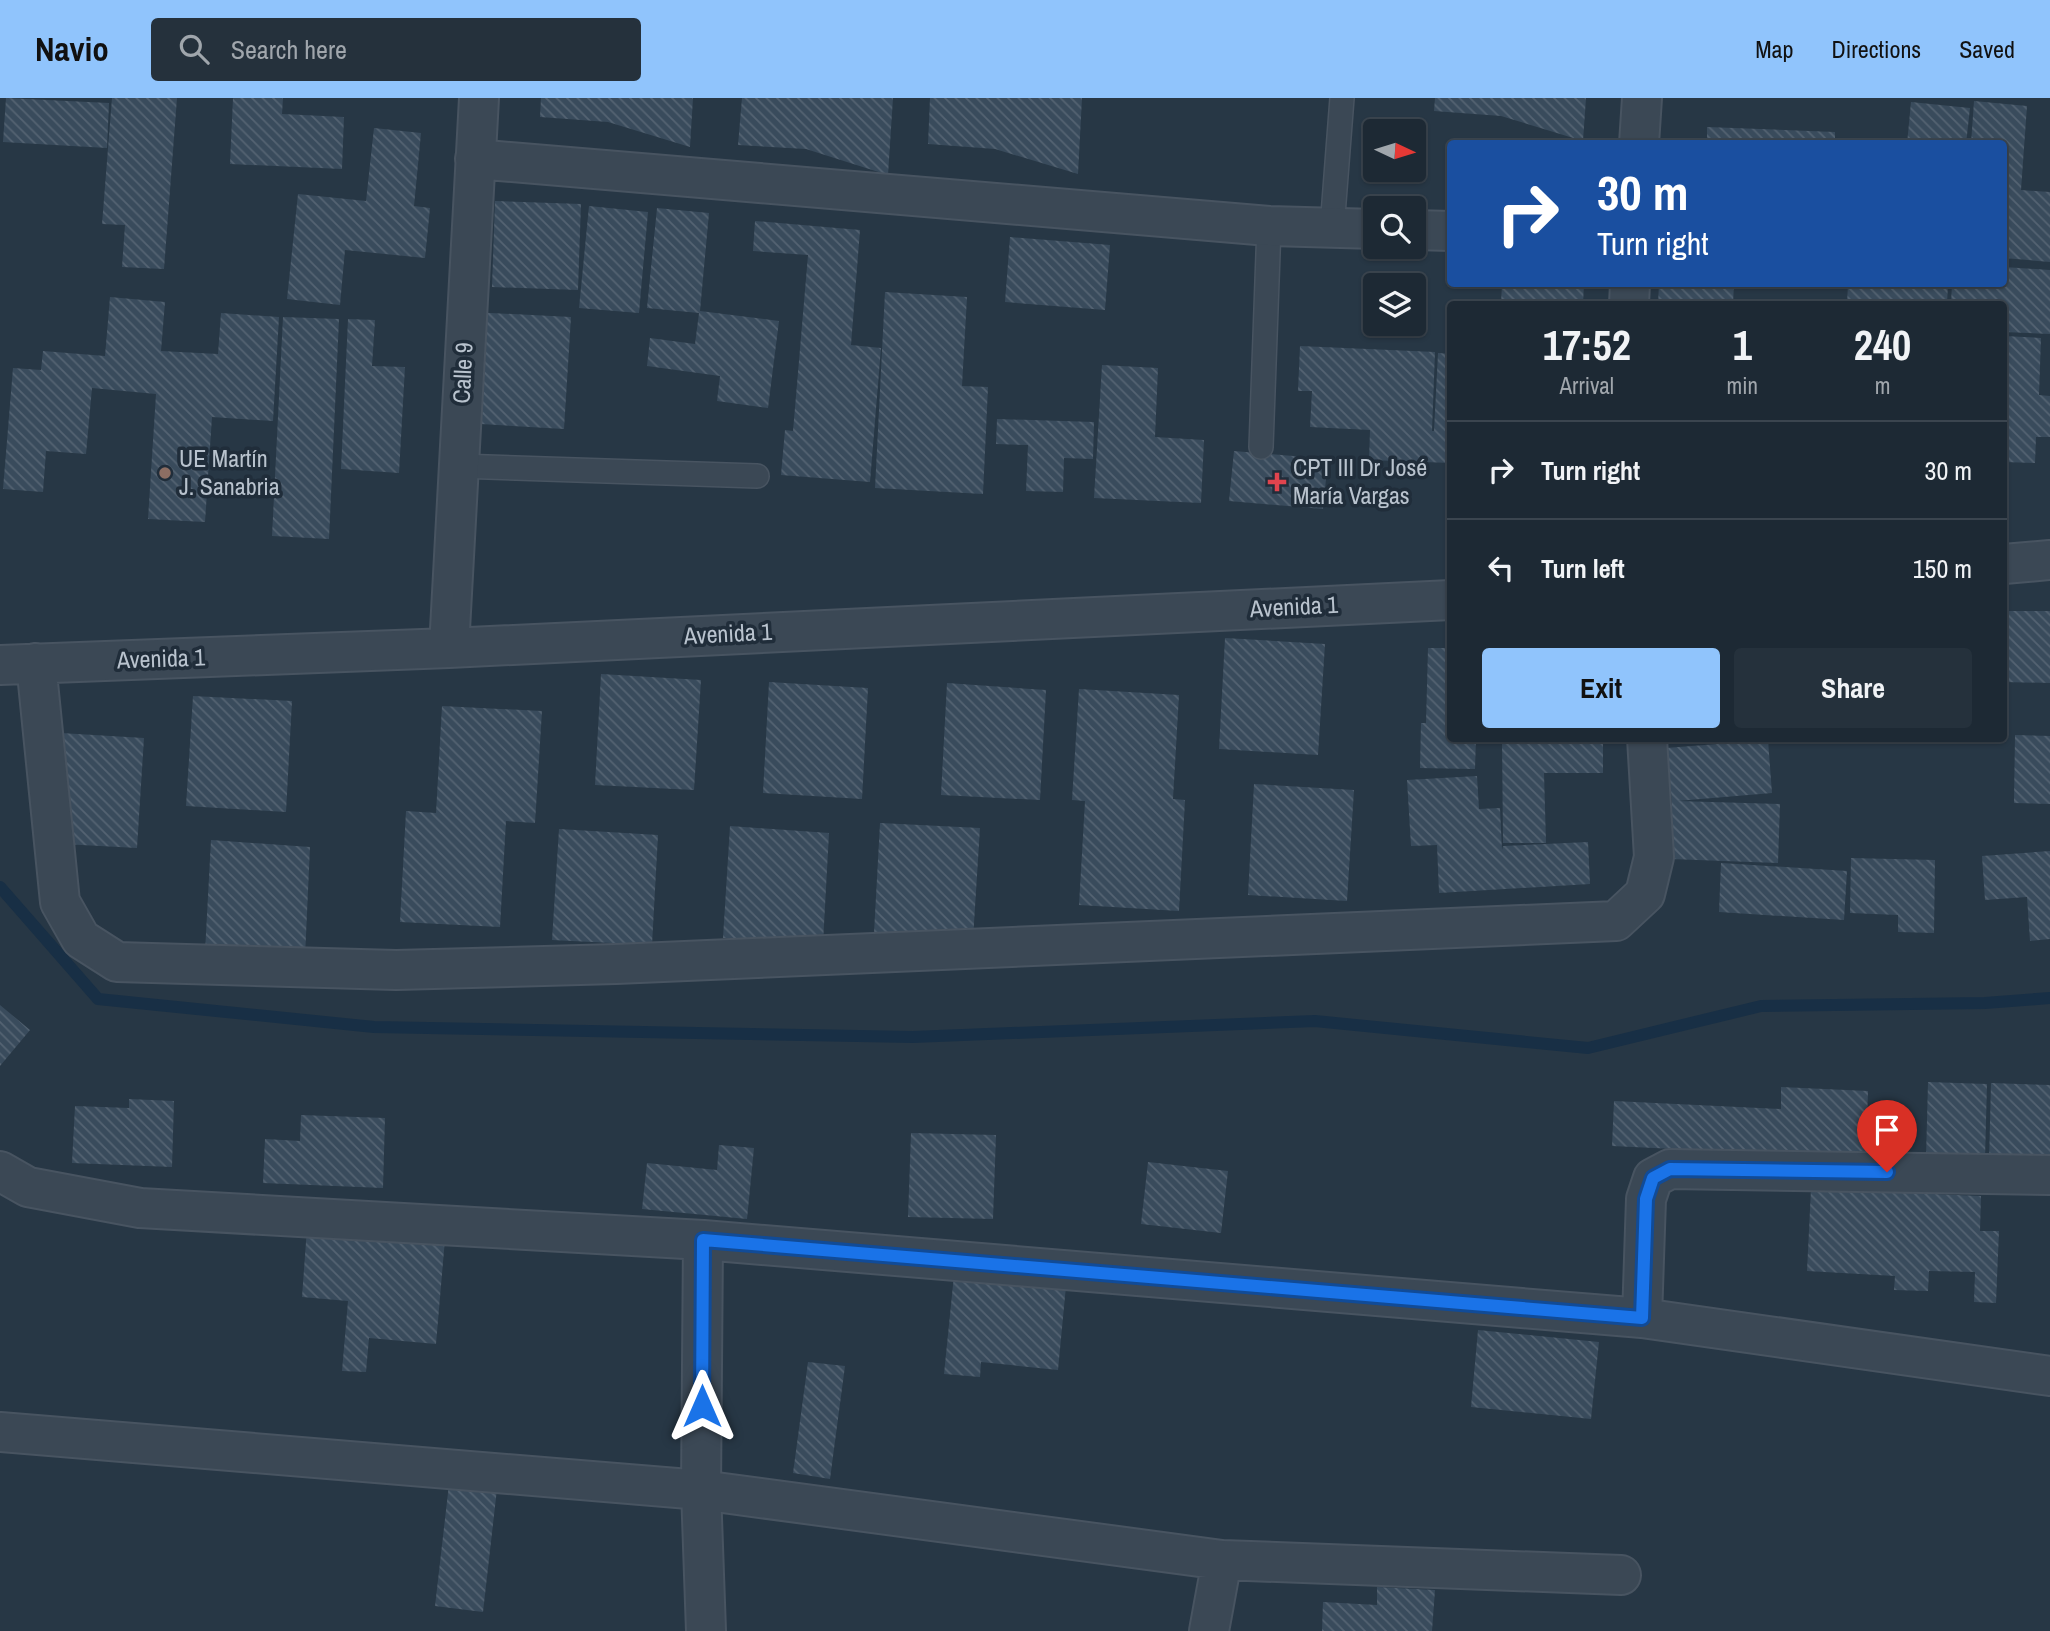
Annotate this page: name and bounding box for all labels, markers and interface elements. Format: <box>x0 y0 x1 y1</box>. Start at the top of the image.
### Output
search box <box>151 18 641 81</box>
text: Navio <box>35 27 109 71</box>
icon: search <box>175 30 213 68</box>
text: Search here <box>231 32 347 67</box>
text: Map <box>1755 33 1793 65</box>
text: Directions <box>1831 33 1921 65</box>
text: Saved <box>1959 33 2015 65</box>
north arrow <box>1363 119 1426 182</box>
map controls <box>1363 119 1426 336</box>
text: 30 m <box>1597 159 1689 225</box>
icon: right <box>1482 168 1573 259</box>
button: search <box>1363 196 1426 259</box>
text: Turn right <box>1597 222 1709 265</box>
button: layers <box>1363 273 1426 336</box>
text: 17:52 <box>1543 317 1631 373</box>
text: 1 <box>1733 317 1752 373</box>
text: 240 <box>1854 317 1911 373</box>
street label: Calle 9 <box>444 342 480 404</box>
text: Arrival <box>1560 370 1614 401</box>
text: min <box>1727 370 1758 401</box>
text: m <box>1875 370 1890 401</box>
place label: UE Martín J. Sanabria <box>179 442 280 502</box>
place label: CPT III Dr José María Vargas <box>1293 451 1427 511</box>
icon: right <box>1482 451 1520 489</box>
text: Turn right <box>1541 453 1640 488</box>
text: 30 m <box>1925 453 1972 488</box>
marker: UE Martín J. Sanabria <box>157 465 173 481</box>
marker: CPT III Dr José María Vargas <box>1267 472 1287 492</box>
icon: left <box>1482 549 1520 587</box>
text: Turn left <box>1541 551 1625 586</box>
text: 150 m <box>1913 551 1972 586</box>
street label: Avenida 1 <box>1248 588 1339 624</box>
street label: Avenida 1 <box>682 615 773 651</box>
street label: Avenida 1 <box>115 640 206 676</box>
button: Exit <box>1482 648 1720 728</box>
button: Share <box>1734 648 1972 728</box>
pin <box>1857 1100 1917 1172</box>
icon: arrive <box>1868 1111 1906 1149</box>
position arrow <box>665 1369 739 1443</box>

